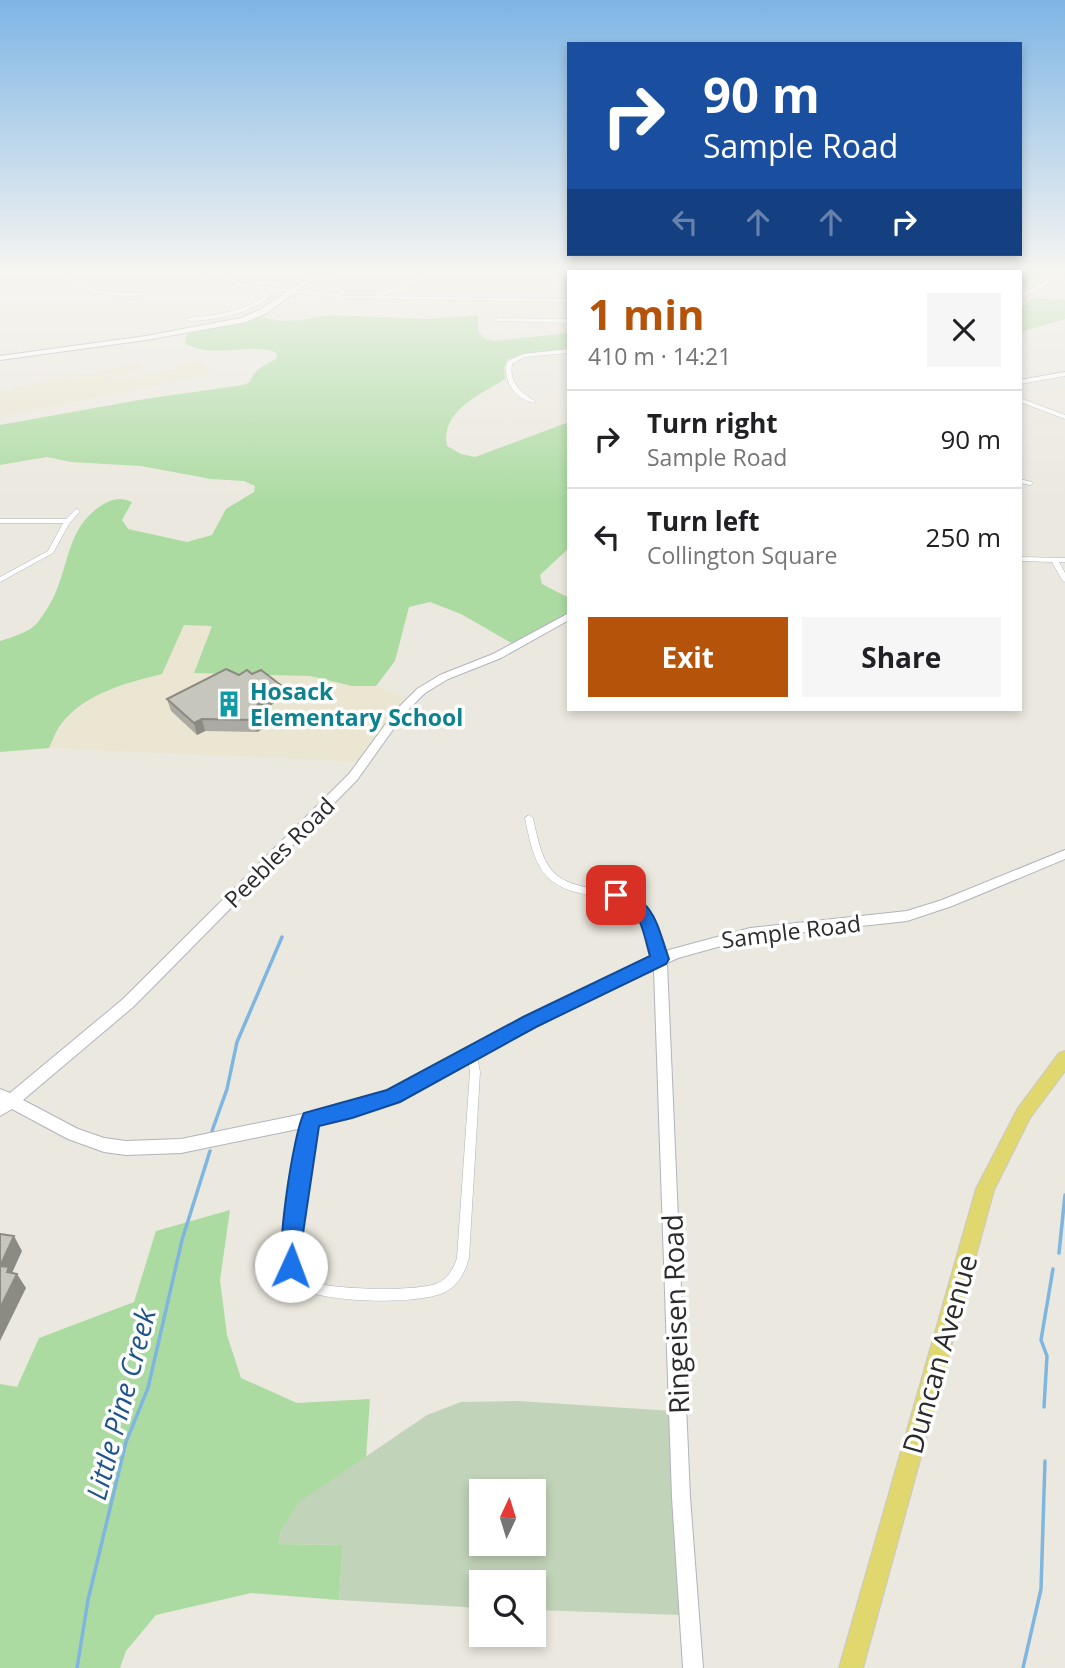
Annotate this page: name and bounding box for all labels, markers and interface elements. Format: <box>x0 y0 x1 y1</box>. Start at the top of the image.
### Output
text: 90 m <box>703 61 820 127</box>
icon: right <box>588 70 679 161</box>
text: Sample Road <box>703 124 898 167</box>
icon: left <box>666 203 704 241</box>
icon: ahead <box>739 203 777 241</box>
icon: ahead <box>812 203 850 241</box>
icon: right <box>885 203 923 241</box>
text: 1 min <box>588 285 705 342</box>
button: close <box>927 293 1001 367</box>
text: 410 m · 14:21 <box>588 340 731 372</box>
text: Turn right <box>647 405 778 441</box>
icon: right <box>588 420 626 458</box>
text: 90 m <box>940 421 1001 457</box>
text: Sample Road <box>647 441 787 473</box>
text: Turn left <box>647 503 759 539</box>
icon: left <box>588 518 626 556</box>
text: 250 m <box>926 519 1001 555</box>
text: Collington Square <box>647 539 837 571</box>
button: Exit <box>588 617 788 697</box>
button: Share <box>802 617 1001 697</box>
place label: Hosack Elementary School <box>250 675 463 733</box>
building icon: Hosack Elementary School <box>214 689 244 719</box>
street label: Peebles Road <box>217 790 341 914</box>
pin <box>586 865 646 925</box>
icon: arrive <box>597 876 635 914</box>
street label: Sample Road <box>719 907 863 955</box>
street label: Ringeisen Road <box>653 1213 697 1415</box>
position arrow <box>254 1229 328 1303</box>
street label: Duncan Avenue <box>892 1250 986 1458</box>
water label: Little Pine Creek <box>76 1303 164 1504</box>
north arrow <box>469 1479 546 1556</box>
map controls <box>469 1479 546 1647</box>
button: search <box>469 1570 546 1647</box>

